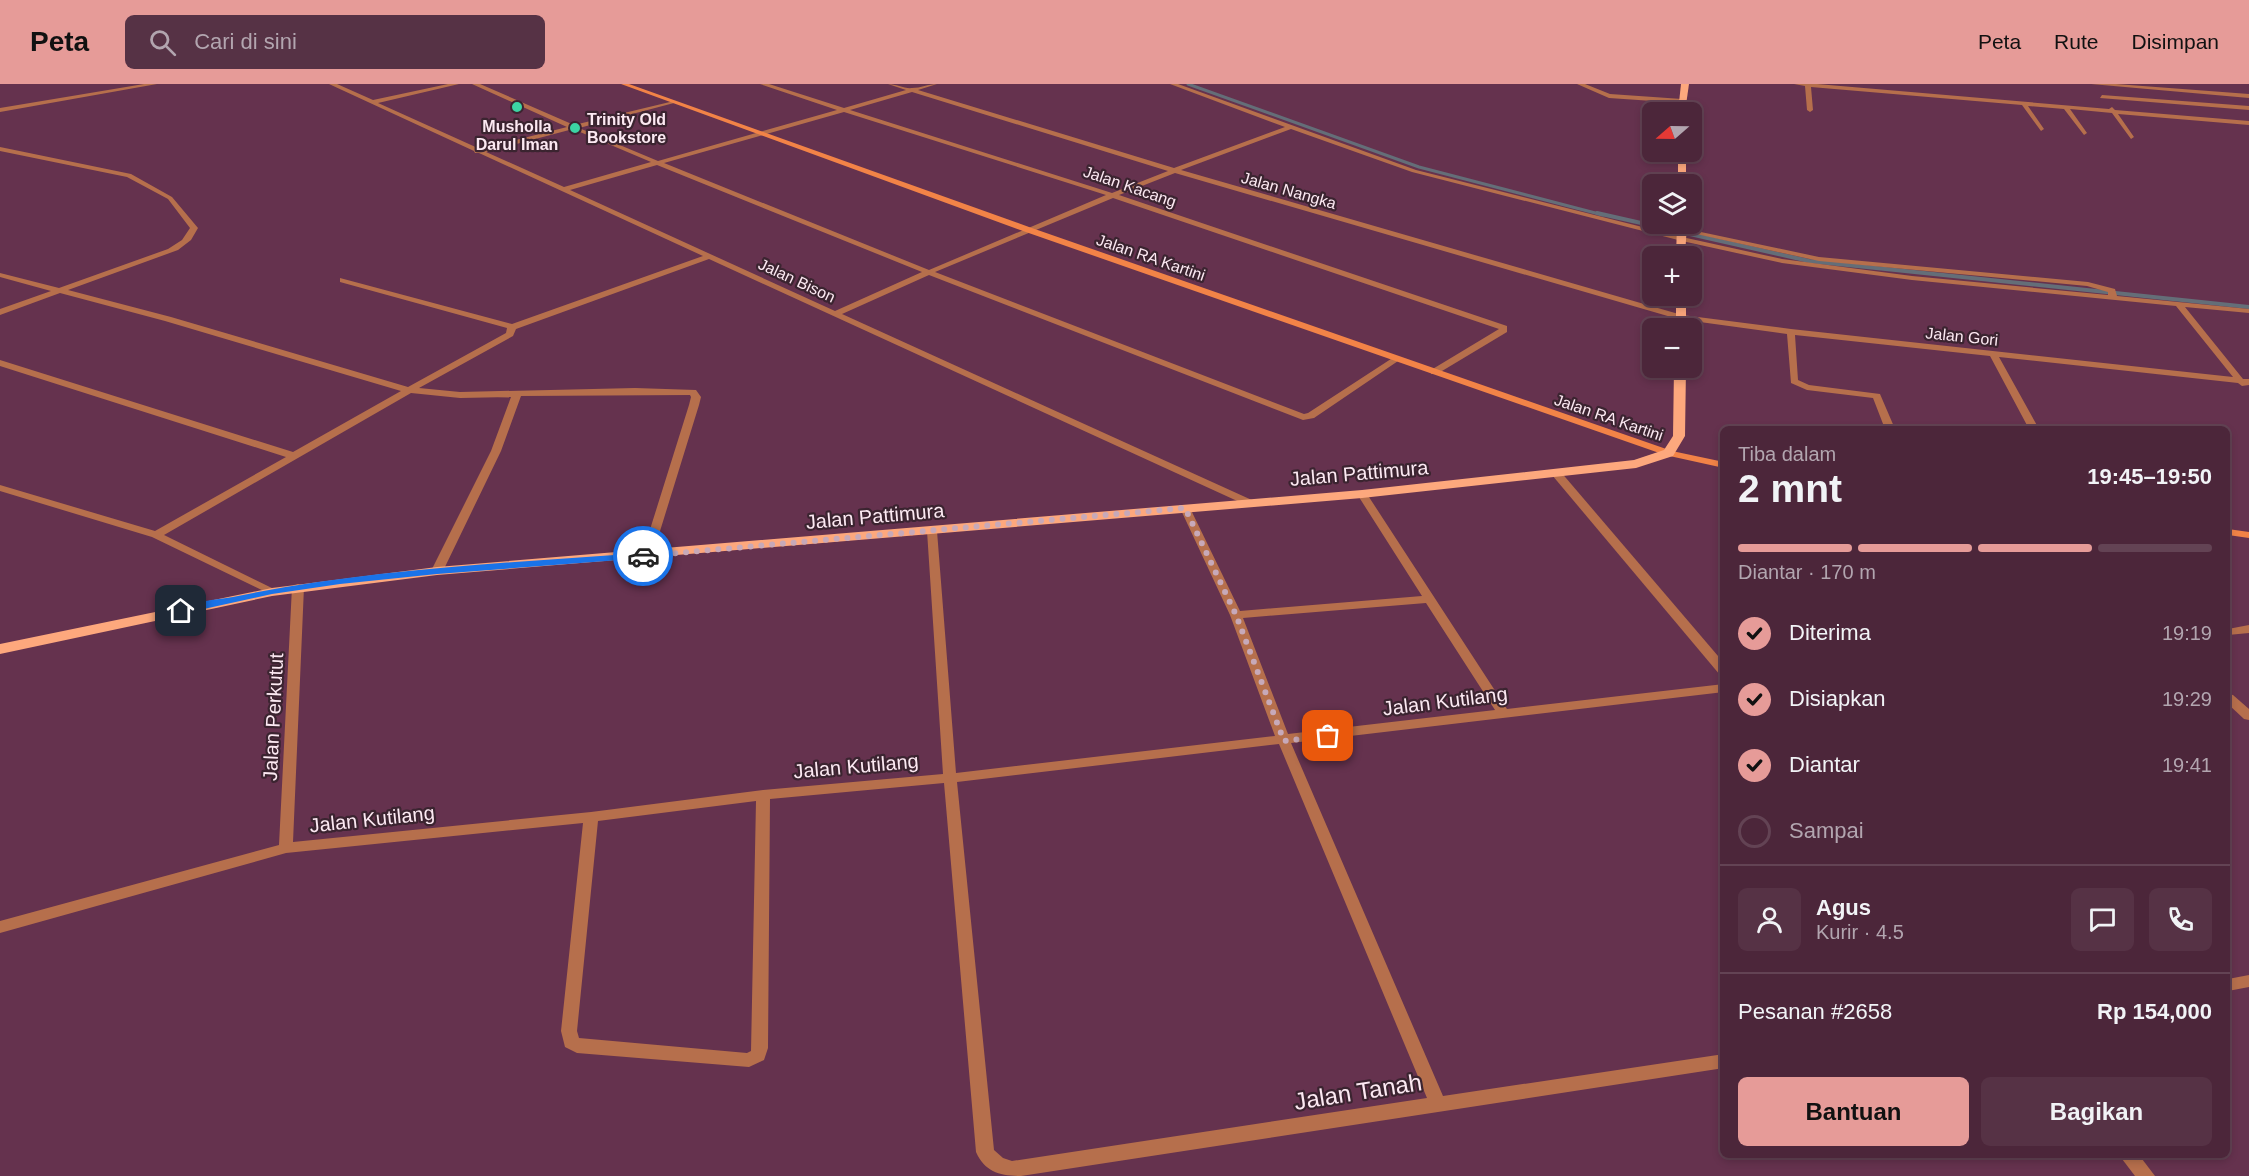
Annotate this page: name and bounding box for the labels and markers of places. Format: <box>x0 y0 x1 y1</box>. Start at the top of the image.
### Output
marker: Musholla Darul Iman <box>510 100 524 114</box>
place label: Trinity Old Bookstore <box>587 111 666 146</box>
place label: Musholla Darul Iman <box>476 118 558 153</box>
marker: Trinity Old Bookstore <box>568 121 582 135</box>
pin <box>155 585 206 636</box>
pin <box>1302 710 1353 761</box>

